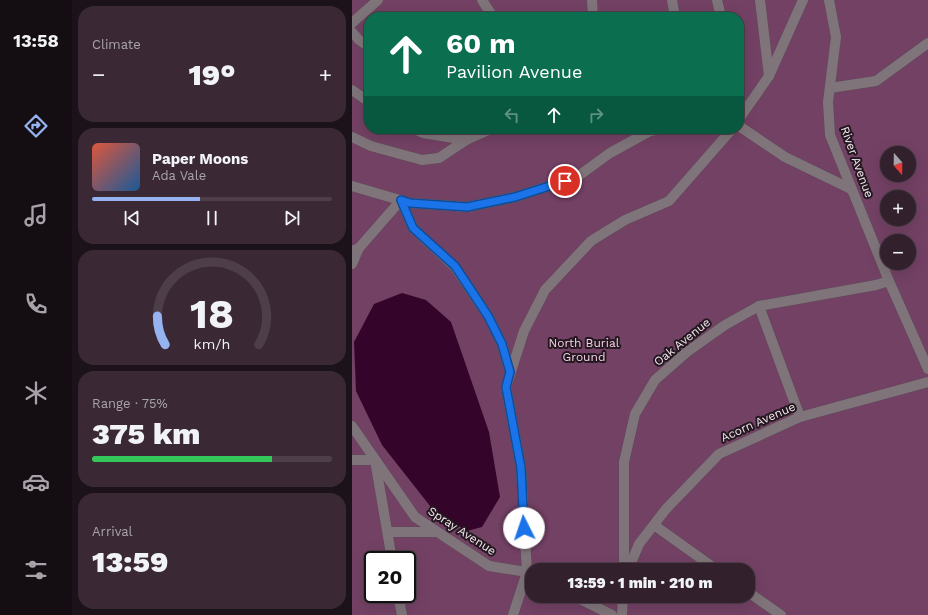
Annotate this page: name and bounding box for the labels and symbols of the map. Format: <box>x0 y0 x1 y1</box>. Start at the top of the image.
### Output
street label: River Avenue <box>838 124 876 200</box>
north arrow <box>880 146 916 182</box>
pin <box>548 164 582 198</box>
street label: Oak Avenue <box>651 315 713 369</box>
park label: North Burial Ground <box>549 336 620 364</box>
street label: Acorn Avenue <box>719 399 798 445</box>
street label: Spray Avenue <box>425 504 499 558</box>
position arrow <box>503 507 545 549</box>
speed limit sign: 20 <box>364 551 416 603</box>

